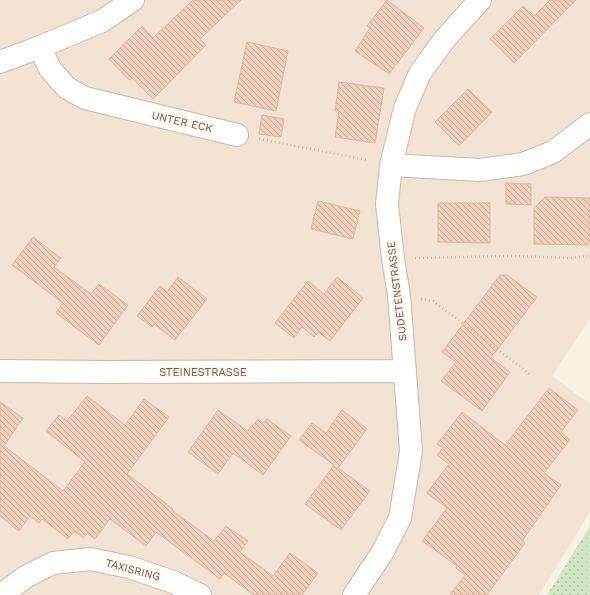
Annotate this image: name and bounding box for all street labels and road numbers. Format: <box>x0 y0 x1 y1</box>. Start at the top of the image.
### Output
street label: UNTER ECK <box>150 109 214 135</box>
street label: SUDETENSTRASSE <box>384 240 410 342</box>
street label: STEINESTRASSE <box>159 366 247 379</box>
street label: TAXISRING <box>104 556 162 584</box>

